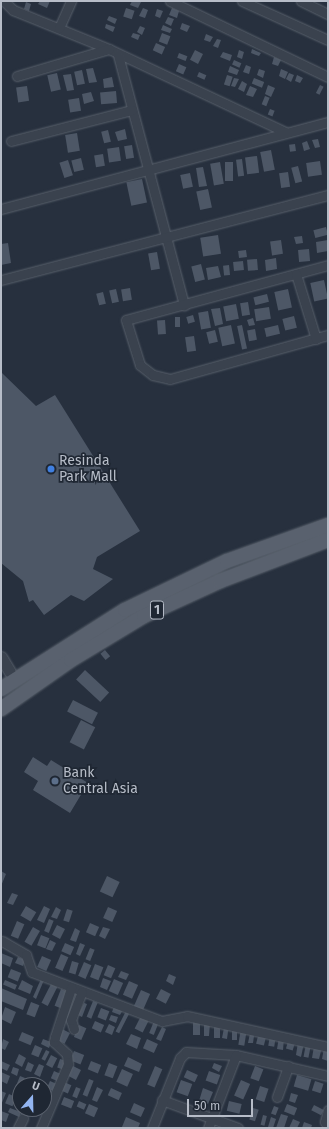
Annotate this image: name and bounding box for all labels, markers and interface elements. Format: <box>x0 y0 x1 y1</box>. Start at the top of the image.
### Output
place label: Resinda Park Mall <box>59 453 117 486</box>
marker: Resinda Park Mall <box>46 464 56 474</box>
road number: 1 <box>149 599 165 621</box>
place label: Bank Central Asia <box>63 765 138 798</box>
marker: Bank Central Asia <box>50 776 60 786</box>
north arrow <box>12 1077 52 1117</box>
text: U <box>30 1079 42 1094</box>
scale bar <box>189 1091 255 1117</box>
text: 50 m <box>194 1099 220 1113</box>

